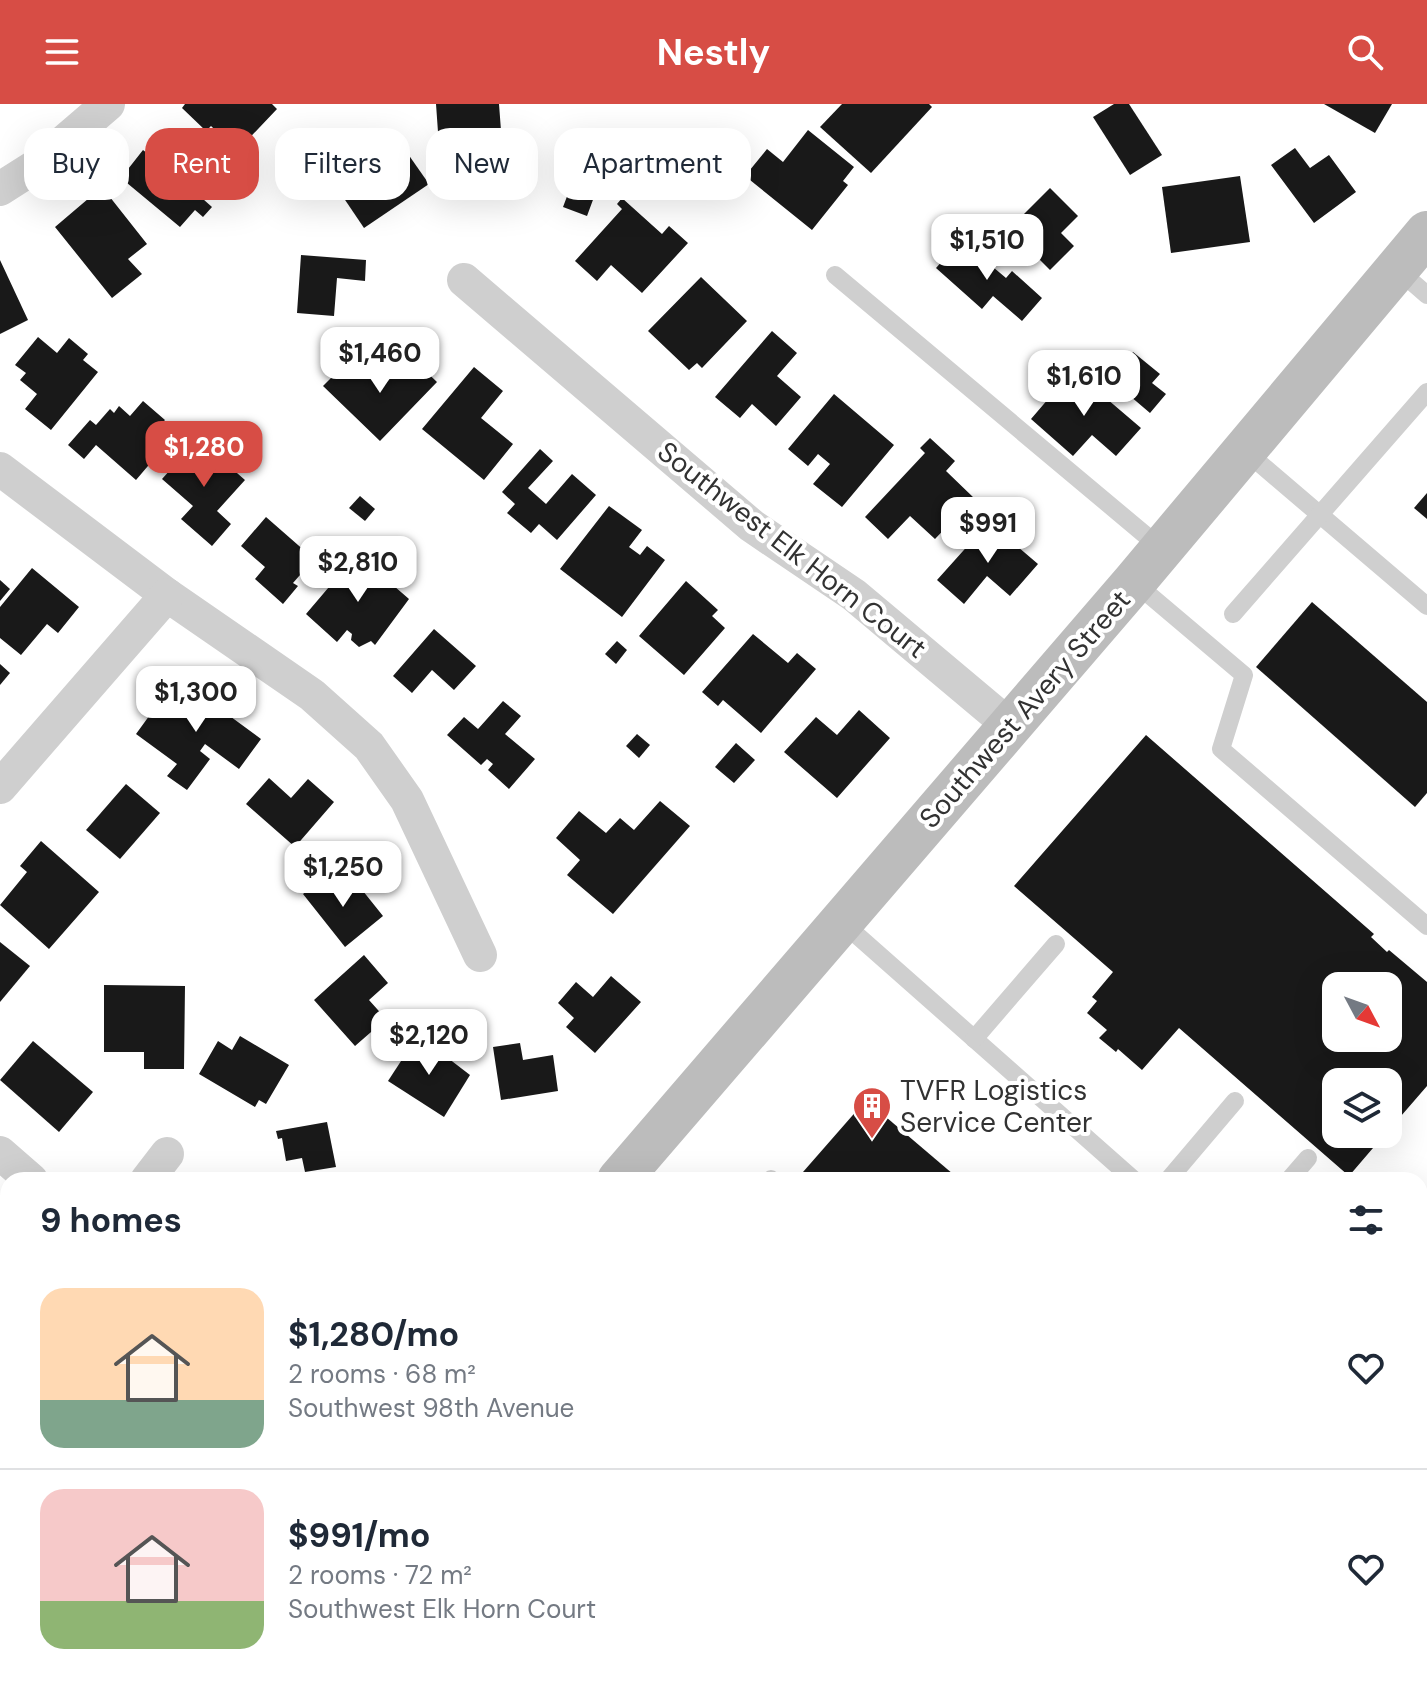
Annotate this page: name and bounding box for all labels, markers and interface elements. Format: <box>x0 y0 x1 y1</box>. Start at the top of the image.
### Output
text: Nestly <box>657 29 770 76</box>
icon: menu <box>40 30 84 74</box>
icon: search <box>1343 30 1387 74</box>
chip: Buy <box>24 128 129 200</box>
chip: Rent <box>145 128 259 200</box>
chip: Filters <box>275 128 410 200</box>
chip: New <box>426 128 538 200</box>
chip: Apartment <box>554 128 751 200</box>
pin: $1,510 <box>922 214 1052 282</box>
text: $1,510 <box>949 223 1025 257</box>
pin: $1,460 <box>315 327 445 395</box>
text: $1,460 <box>338 336 422 370</box>
pin: $1,610 <box>1019 350 1149 418</box>
text: $1,610 <box>1046 359 1122 393</box>
pin: $1,280 <box>139 421 269 489</box>
text: $1,280 <box>163 430 245 464</box>
street label: Southwest Elk Horn Court <box>650 433 934 667</box>
pin: $991 <box>941 497 1035 565</box>
text: $991 <box>959 506 1017 540</box>
pin: $2,810 <box>293 536 423 604</box>
text: $2,810 <box>318 545 398 579</box>
street label: Southwest Avery Street <box>911 582 1139 836</box>
pin: $1,300 <box>131 666 261 734</box>
text: $1,300 <box>154 675 238 709</box>
pin: $1,250 <box>278 841 408 909</box>
text: $1,250 <box>302 850 384 884</box>
north arrow <box>1322 972 1402 1052</box>
map controls <box>1322 972 1402 1148</box>
pin: $2,120 <box>364 1009 494 1077</box>
text: $2,120 <box>389 1018 469 1052</box>
button: layers <box>1322 1068 1402 1148</box>
place label: TVFR Logistics Service Center <box>900 1072 1092 1141</box>
building icon: TVFR Logistics Service Center <box>851 1085 893 1140</box>
text: 9 homes <box>40 1198 182 1243</box>
icon: filters <box>1344 1198 1388 1242</box>
text: $1,280/mo <box>288 1312 459 1357</box>
icon: home <box>104 1320 200 1416</box>
icon: heart <box>1344 1346 1388 1390</box>
text: 2 rooms · 68 m² <box>288 1357 476 1391</box>
text: Southwest 98th Avenue <box>288 1391 574 1425</box>
text: $991/mo <box>288 1513 430 1558</box>
icon: home <box>104 1521 200 1617</box>
icon: heart <box>1344 1547 1388 1591</box>
text: 2 rooms · 72 m² <box>288 1558 472 1592</box>
text: Southwest Elk Horn Court <box>288 1592 596 1626</box>

